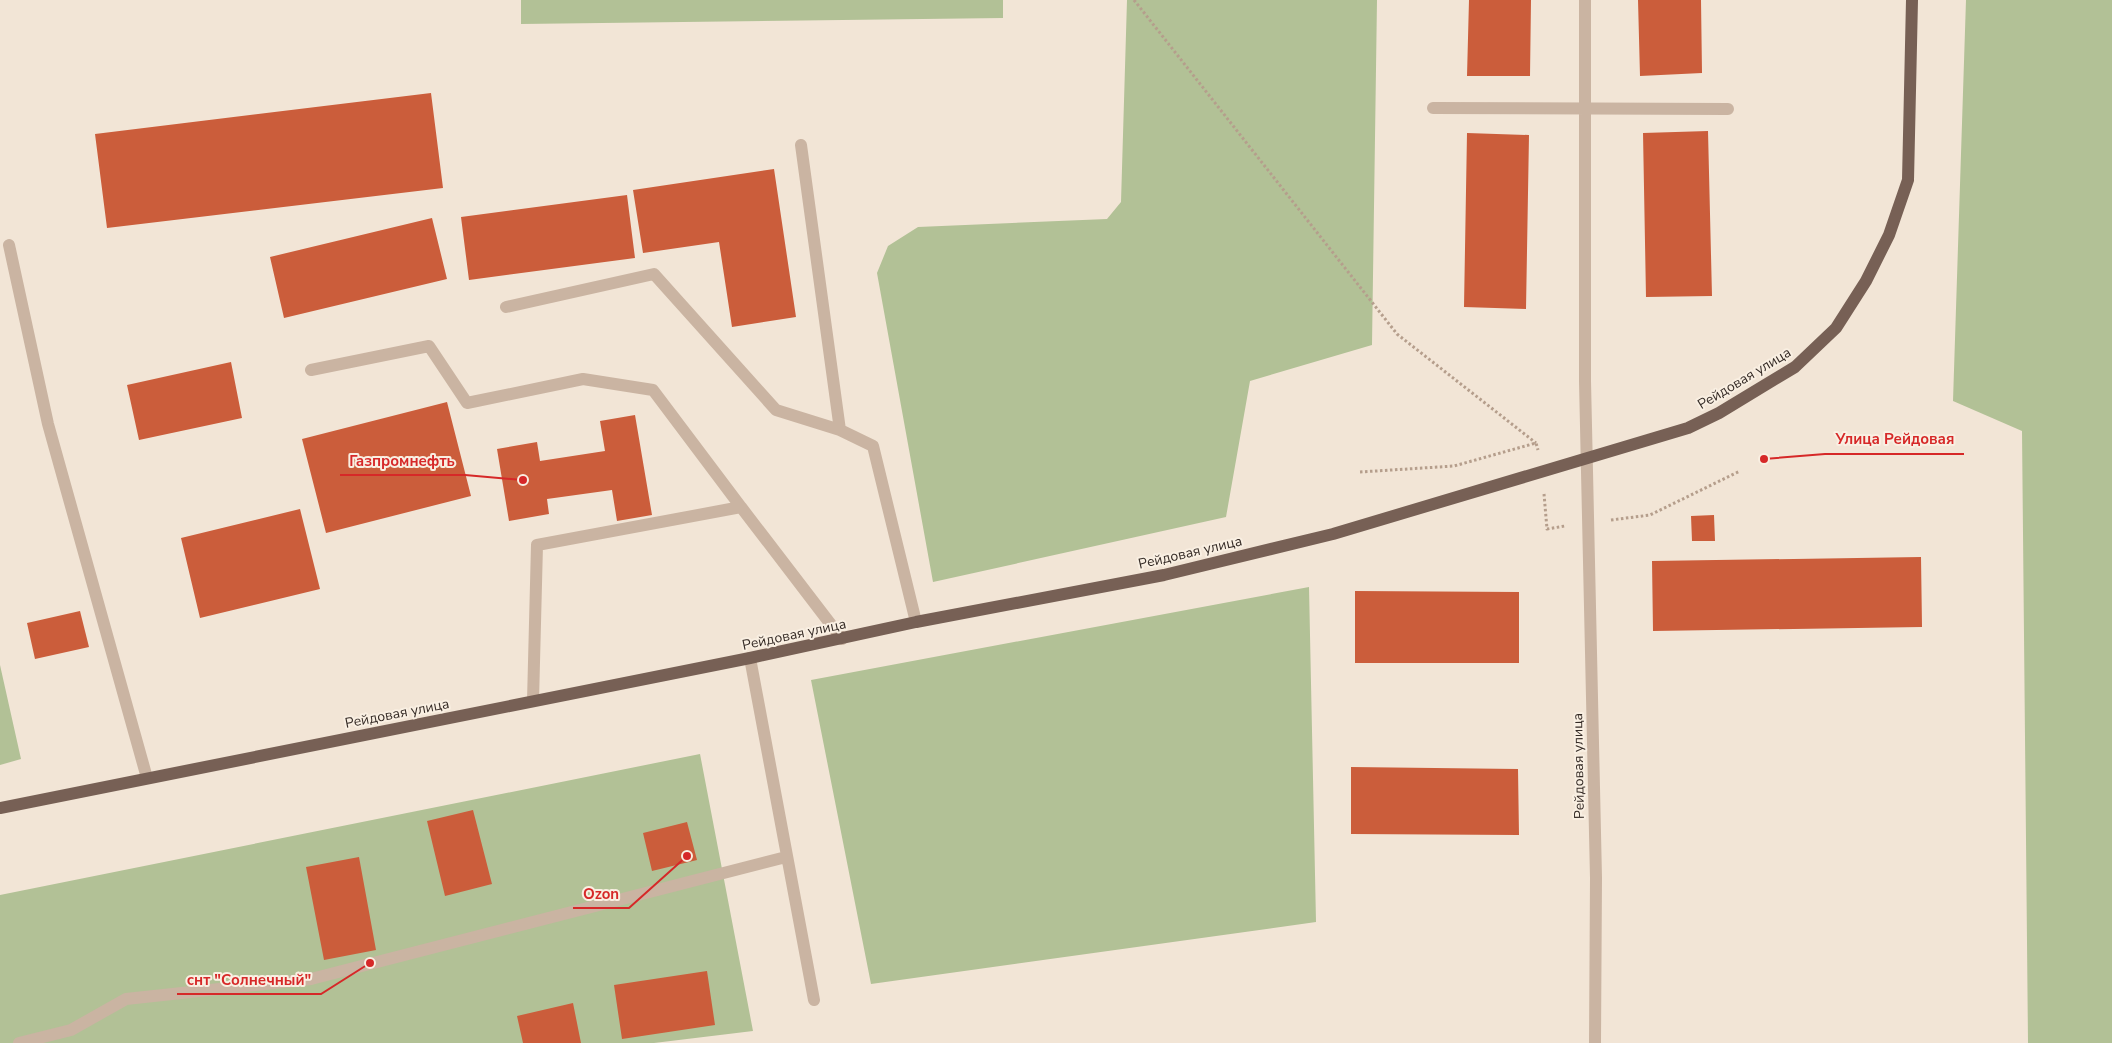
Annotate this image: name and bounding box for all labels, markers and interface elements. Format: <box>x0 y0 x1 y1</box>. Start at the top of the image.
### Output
street label: Рейдовая улица <box>1694 343 1795 414</box>
callout: Улица Рейдовая <box>1825 424 1964 454</box>
text: Улица Рейдовая <box>1835 429 1954 449</box>
callout: Газпромнефть <box>340 445 465 475</box>
text: Газпромнефть <box>349 451 455 471</box>
street label: Рейдовая улица <box>1136 531 1244 574</box>
street label: Рейдовая улица <box>740 614 848 655</box>
street label: Рейдовая улица <box>343 694 451 733</box>
street label: Рейдовая улица <box>1568 713 1589 819</box>
callout: Ozon <box>573 878 629 908</box>
text: Ozon <box>583 884 619 904</box>
callout: снт "Солнечный" <box>177 964 321 994</box>
text: снт "Солнечный" <box>187 970 311 990</box>

